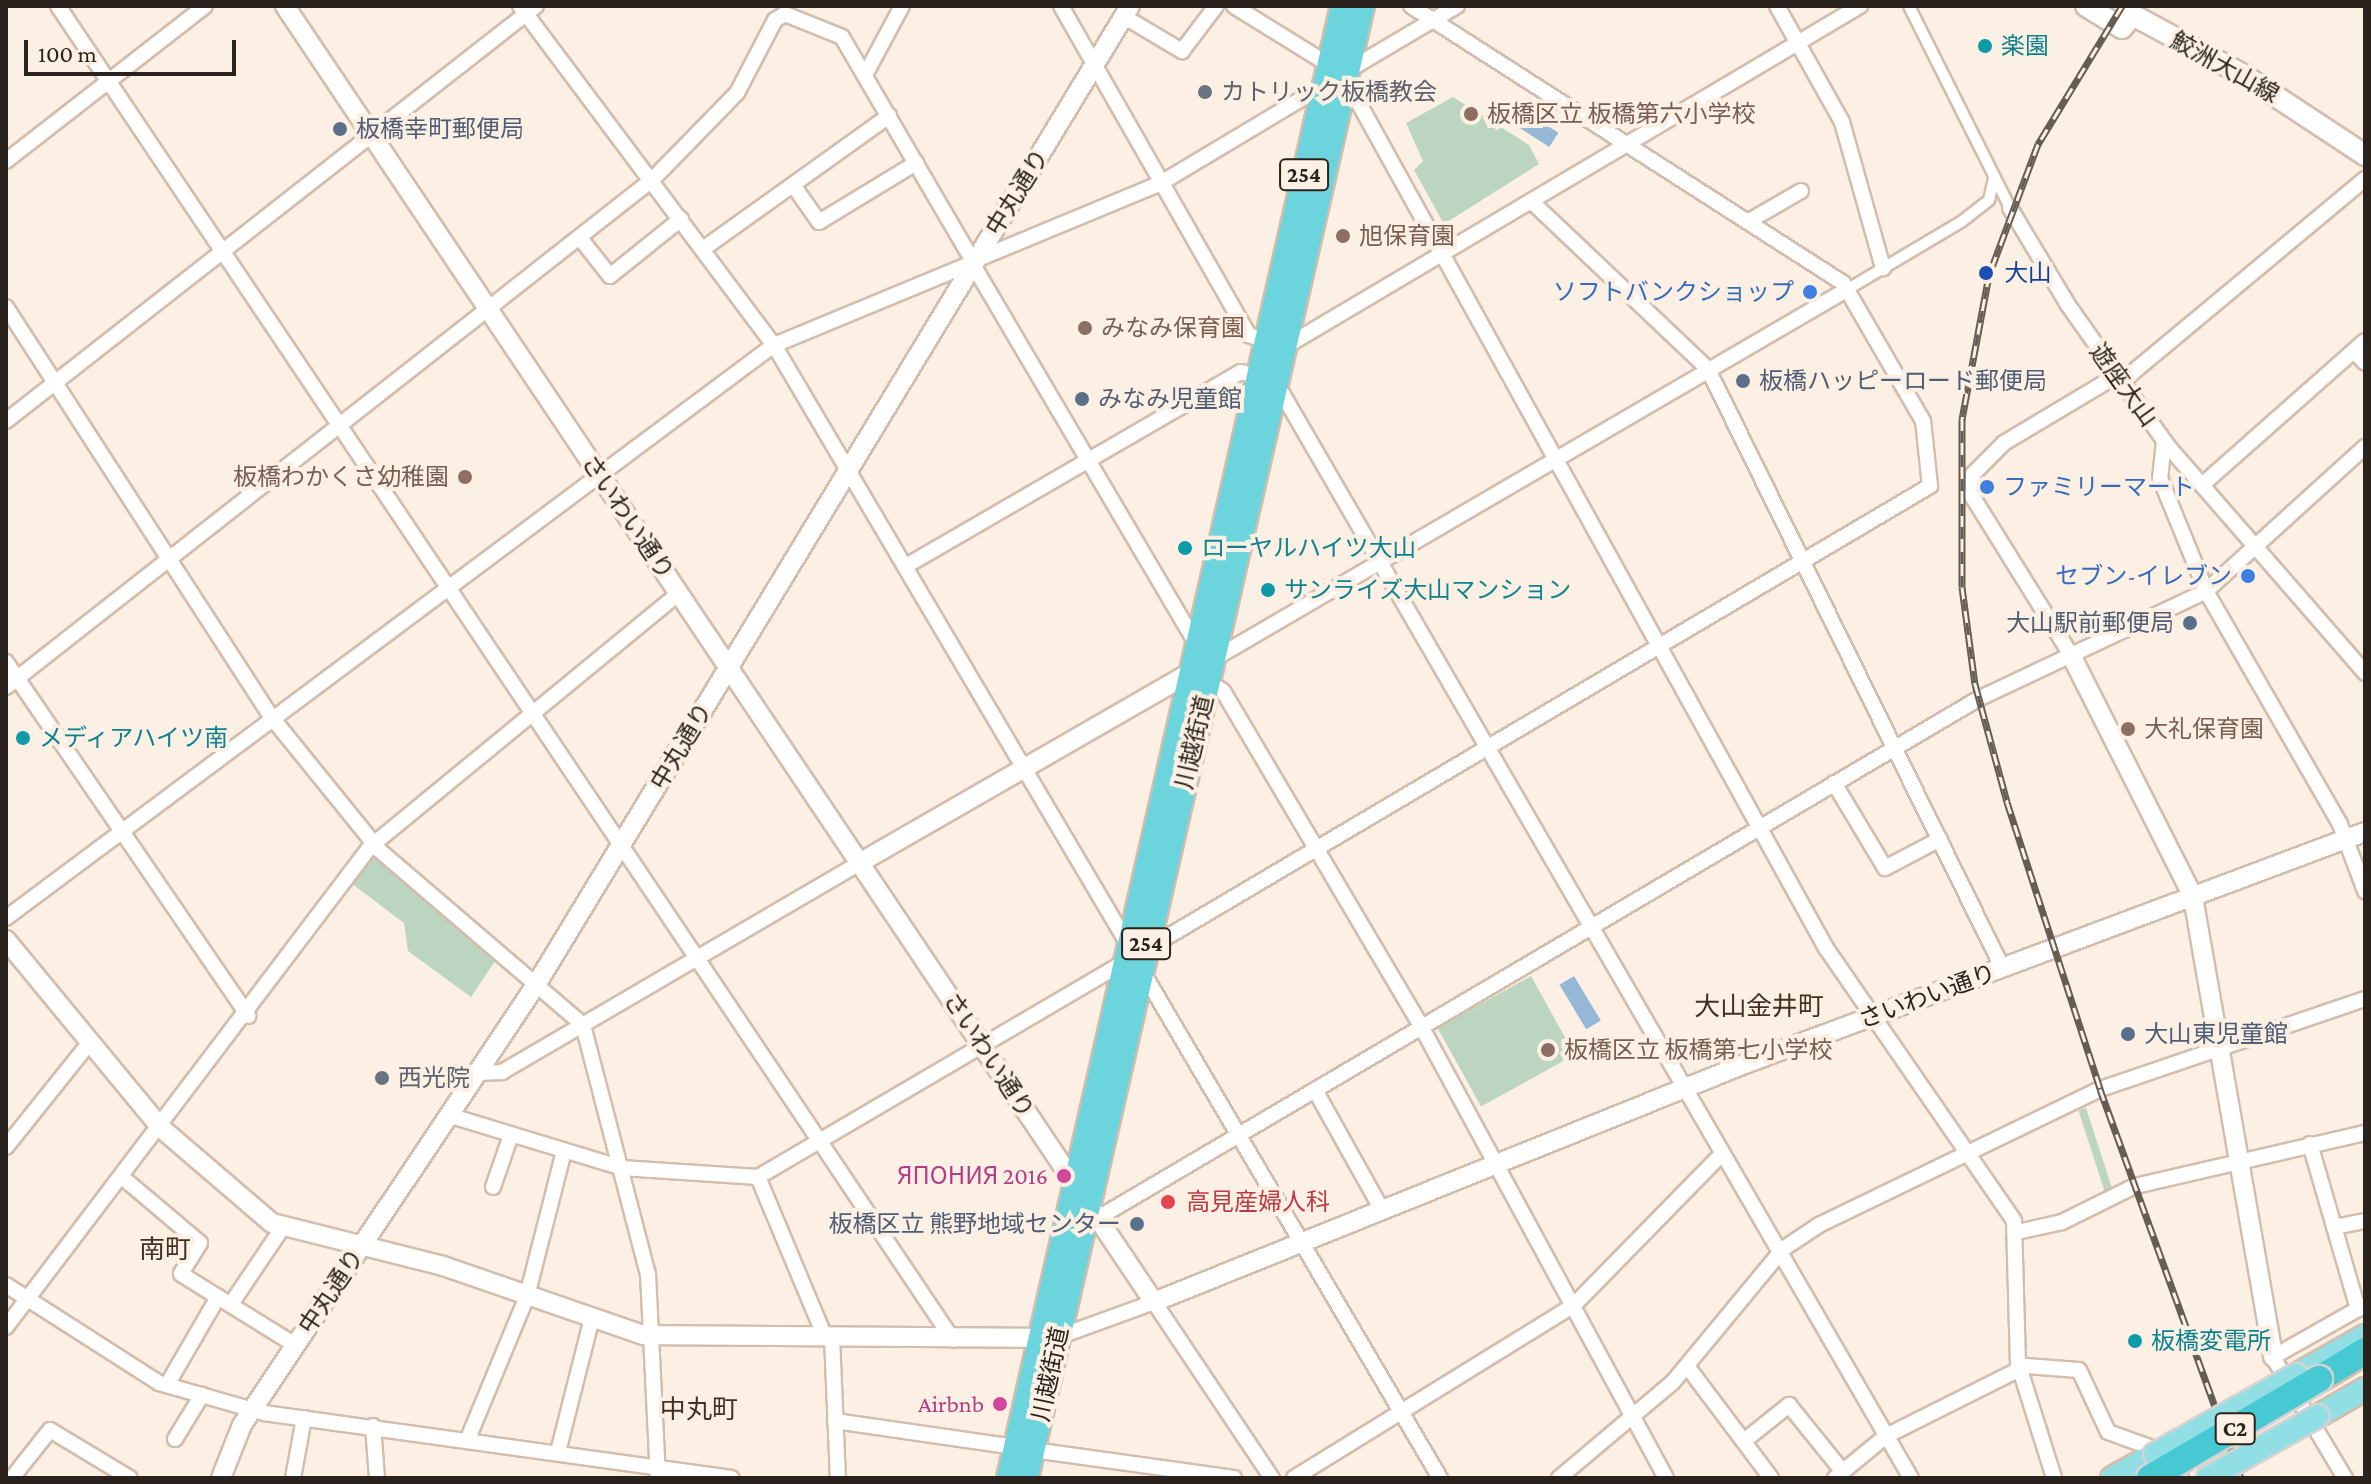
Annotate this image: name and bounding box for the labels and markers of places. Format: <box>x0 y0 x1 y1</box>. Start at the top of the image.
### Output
place label: 楽園 <box>2001 32 2049 60</box>
marker: 楽園 <box>1976 37 1994 55</box>
place label: カトリック板橋教会 <box>1221 78 1437 106</box>
marker: カトリック板橋教会 <box>1196 83 1214 101</box>
place label: 板橋区立 板橋第六小学校 <box>1487 100 1755 128</box>
marker: 板橋区立 板橋第六小学校 <box>1462 105 1480 123</box>
place label: 板橋幸町郵便局 <box>356 115 524 143</box>
marker: 板橋幸町郵便局 <box>331 120 349 138</box>
place label: 旭保育園 <box>1359 222 1455 250</box>
marker: 旭保育園 <box>1334 227 1352 245</box>
place label: 大山 <box>2004 259 2052 287</box>
marker: 大山 <box>1975 262 1997 284</box>
place label: ソフトバンクショップ <box>1554 278 1794 306</box>
marker: ソフトバンクショップ <box>1801 283 1819 301</box>
place label: みなみ保育園 <box>1101 314 1245 342</box>
marker: みなみ保育園 <box>1076 319 1094 337</box>
place label: 板橋ハッピーロード郵便局 <box>1759 367 2047 395</box>
marker: 板橋ハッピーロード郵便局 <box>1734 372 1752 390</box>
place label: みなみ児童館 <box>1098 385 1242 413</box>
marker: みなみ児童館 <box>1073 390 1091 408</box>
place label: 板橋わかくさ幼稚園 <box>233 463 449 491</box>
marker: 板橋わかくさ幼稚園 <box>456 468 474 486</box>
place label: ファミリーマート <box>2003 473 2195 501</box>
marker: ファミリーマート <box>1978 478 1996 496</box>
place label: ローヤルハイツ大山 <box>1201 534 1417 562</box>
marker: ローヤルハイツ大山 <box>1176 539 1194 557</box>
place label: セブン-イレブン <box>2055 562 2232 590</box>
marker: セブン-イレブン <box>2239 567 2257 585</box>
place label: サンライズ大山マンション <box>1284 576 1572 604</box>
marker: サンライズ大山マンション <box>1259 581 1277 599</box>
place label: 大山駅前郵便局 <box>2006 609 2174 637</box>
marker: 大山駅前郵便局 <box>2181 614 2199 632</box>
place label: 大礼保育園 <box>2144 715 2264 743</box>
marker: 大礼保育園 <box>2119 720 2137 738</box>
place label: メディアハイツ南 <box>39 724 231 752</box>
marker: メディアハイツ南 <box>14 729 32 747</box>
place label: 大山東児童館 <box>2144 1020 2288 1048</box>
marker: 大山東児童館 <box>2119 1025 2137 1043</box>
place label: 板橋区立 板橋第七小学校 <box>1564 1036 1832 1064</box>
marker: 板橋区立 板橋第七小学校 <box>1539 1041 1557 1059</box>
place label: 西光院 <box>398 1064 470 1092</box>
marker: 西光院 <box>373 1069 391 1087</box>
place label: ЯПОНИЯ 2016 <box>897 1162 1048 1190</box>
marker: ЯПОНИЯ 2016 <box>1055 1167 1073 1185</box>
place label: 高見産婦人科 <box>1186 1188 1330 1216</box>
marker: 高見産婦人科 <box>1157 1191 1179 1213</box>
place label: 板橋区立 熊野地域センター <box>829 1210 1121 1238</box>
marker: 板橋区立 熊野地域センター <box>1128 1215 1146 1233</box>
place label: 板橋変電所 <box>2151 1327 2271 1355</box>
marker: 板橋変電所 <box>2126 1332 2144 1350</box>
place label: Airbnb <box>918 1390 984 1418</box>
marker: Airbnb <box>991 1395 1009 1413</box>

